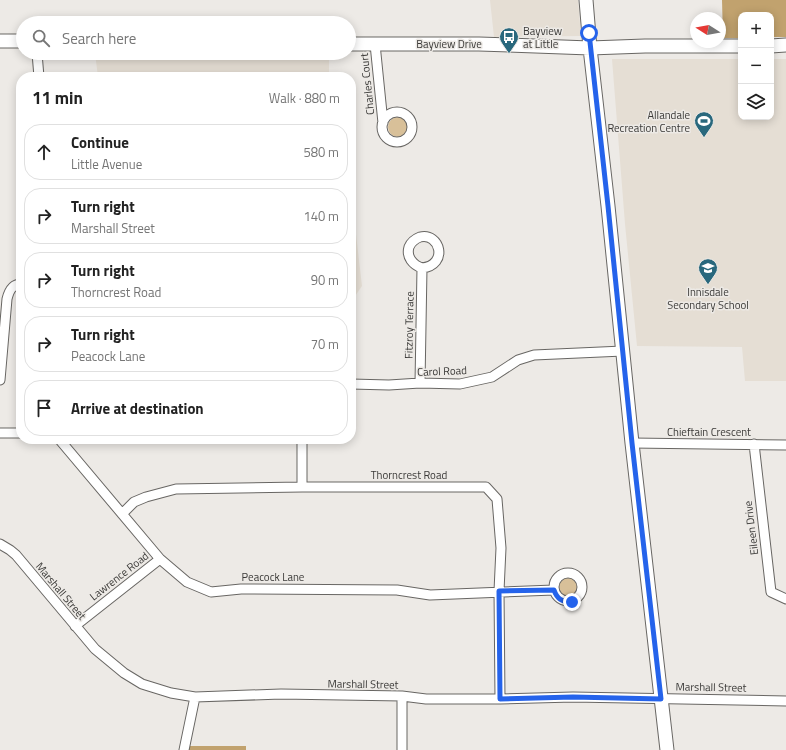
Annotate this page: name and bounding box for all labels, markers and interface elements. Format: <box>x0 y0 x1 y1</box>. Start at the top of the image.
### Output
north arrow <box>690 12 726 48</box>
map controls <box>738 12 774 120</box>
button: + <box>738 12 774 48</box>
search box <box>16 16 356 60</box>
place label: Bayview at Little <box>523 23 563 52</box>
route start <box>580 24 598 42</box>
bus stop icon: Bayview at Little <box>498 26 520 54</box>
icon: search <box>30 27 52 49</box>
text: Search here <box>62 27 136 50</box>
street label: Bayview Drive <box>416 36 482 52</box>
button: − <box>738 48 774 84</box>
street label: Charles Court <box>356 52 378 116</box>
button: layers <box>738 84 774 120</box>
text: 11 min <box>32 85 83 111</box>
text: Walk · 880 m <box>269 88 340 108</box>
place label: Allandale Recreation Centre <box>607 107 690 136</box>
sports icon: Allandale Recreation Centre <box>693 110 715 138</box>
text: Continue <box>71 131 129 154</box>
icon: ahead <box>33 141 55 163</box>
text: 580 m <box>303 142 339 162</box>
text: Little Avenue <box>71 154 142 174</box>
text: Turn right <box>71 195 135 218</box>
icon: right <box>33 205 55 227</box>
text: 140 m <box>303 206 339 226</box>
text: Marshall Street <box>71 218 155 238</box>
school or university icon: Innisdale Secondary School <box>697 257 719 285</box>
text: Turn right <box>71 259 135 282</box>
icon: right <box>33 269 55 291</box>
text: 90 m <box>311 270 339 290</box>
text: Thorncrest Road <box>71 282 161 302</box>
place label: Innisdale Secondary School <box>667 284 749 313</box>
street label: Fitzroy Terrace <box>400 290 418 359</box>
text: Turn right <box>71 323 135 346</box>
icon: right <box>33 333 55 355</box>
text: 70 m <box>311 334 339 354</box>
text: Peacock Lane <box>71 346 145 366</box>
street label: Carol Road <box>417 362 467 380</box>
icon: arrive <box>33 397 55 419</box>
text: Arrive at destination <box>71 397 204 420</box>
street label: Chieftain Crescent <box>667 424 751 440</box>
street label: Thorncrest Road <box>371 467 447 483</box>
street label: Eileen Drive <box>740 500 762 556</box>
street label: Lawrence Road <box>86 548 152 604</box>
street label: Marshall Street <box>32 559 90 623</box>
street label: Peacock Lane <box>242 569 305 585</box>
route end <box>563 593 581 611</box>
street label: Marshall Street <box>327 675 399 693</box>
street label: Marshall Street <box>675 678 747 696</box>

